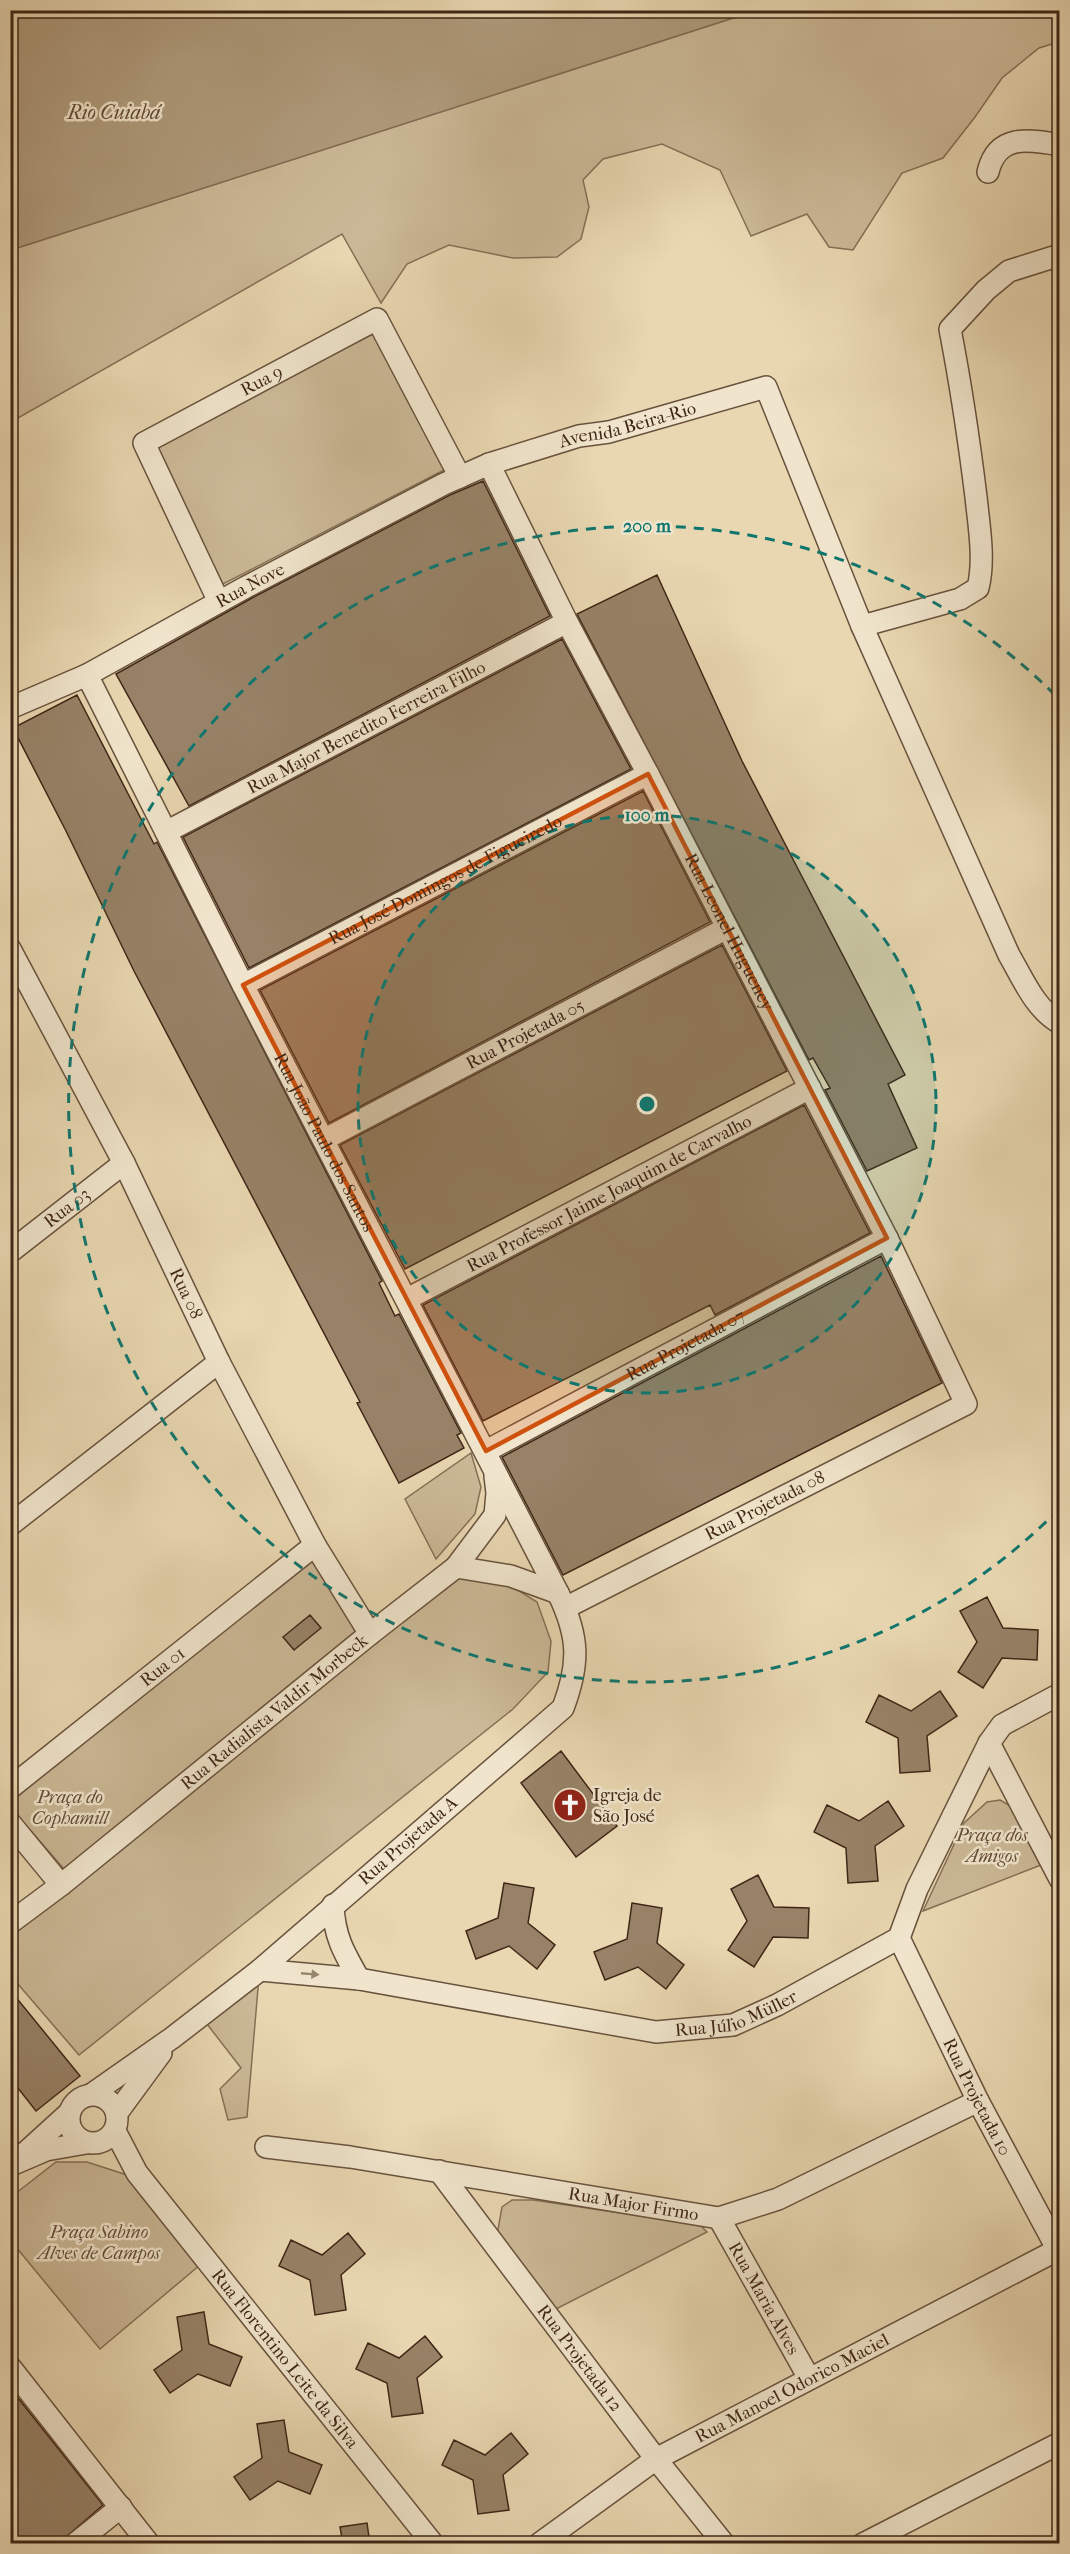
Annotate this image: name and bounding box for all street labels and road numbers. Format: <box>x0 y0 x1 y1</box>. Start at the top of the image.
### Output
street label: Rua 9 <box>237 361 286 400</box>
street label: Avenida Beira-Rio <box>555 397 698 452</box>
street label: Rua Nove <box>212 558 288 612</box>
street label: Rua Major Benedito Ferreira Filho <box>243 656 489 798</box>
street label: Rua José Domingos de Figueiredo <box>325 810 565 949</box>
street label: Rua Leonel Hugueney <box>680 850 779 1015</box>
street label: Rua Projetada 05 <box>462 994 588 1074</box>
street label: Rua João Paulo dos Santos <box>269 1049 380 1235</box>
street label: Rua Professor Jaime Joaquim de Carvalho <box>463 1110 755 1276</box>
street label: Rua 03 <box>40 1183 94 1232</box>
street label: Rua 08 <box>165 1264 207 1322</box>
street label: Rua Projetada 07 <box>623 1305 749 1385</box>
street label: Rua Projetada 08 <box>702 1467 828 1545</box>
street label: Rua Radialista Valdir Morbeck <box>176 1629 372 1794</box>
street label: Rua 01 <box>136 1642 189 1691</box>
street label: Rua Projetada A <box>354 1792 462 1890</box>
street label: Rua Júlio Müller <box>674 1985 801 2041</box>
street label: Rua Projetada 10 <box>939 2035 1016 2159</box>
street label: Rua Major Firmo <box>567 2183 700 2225</box>
street label: Rua Maria Alves <box>724 2238 804 2358</box>
street label: Rua Florentino Leite da Silva <box>207 2265 363 2453</box>
street label: Rua Projetada 12 <box>533 2300 627 2416</box>
street label: Rua Manoel Odorico Maciel <box>691 2329 893 2447</box>

